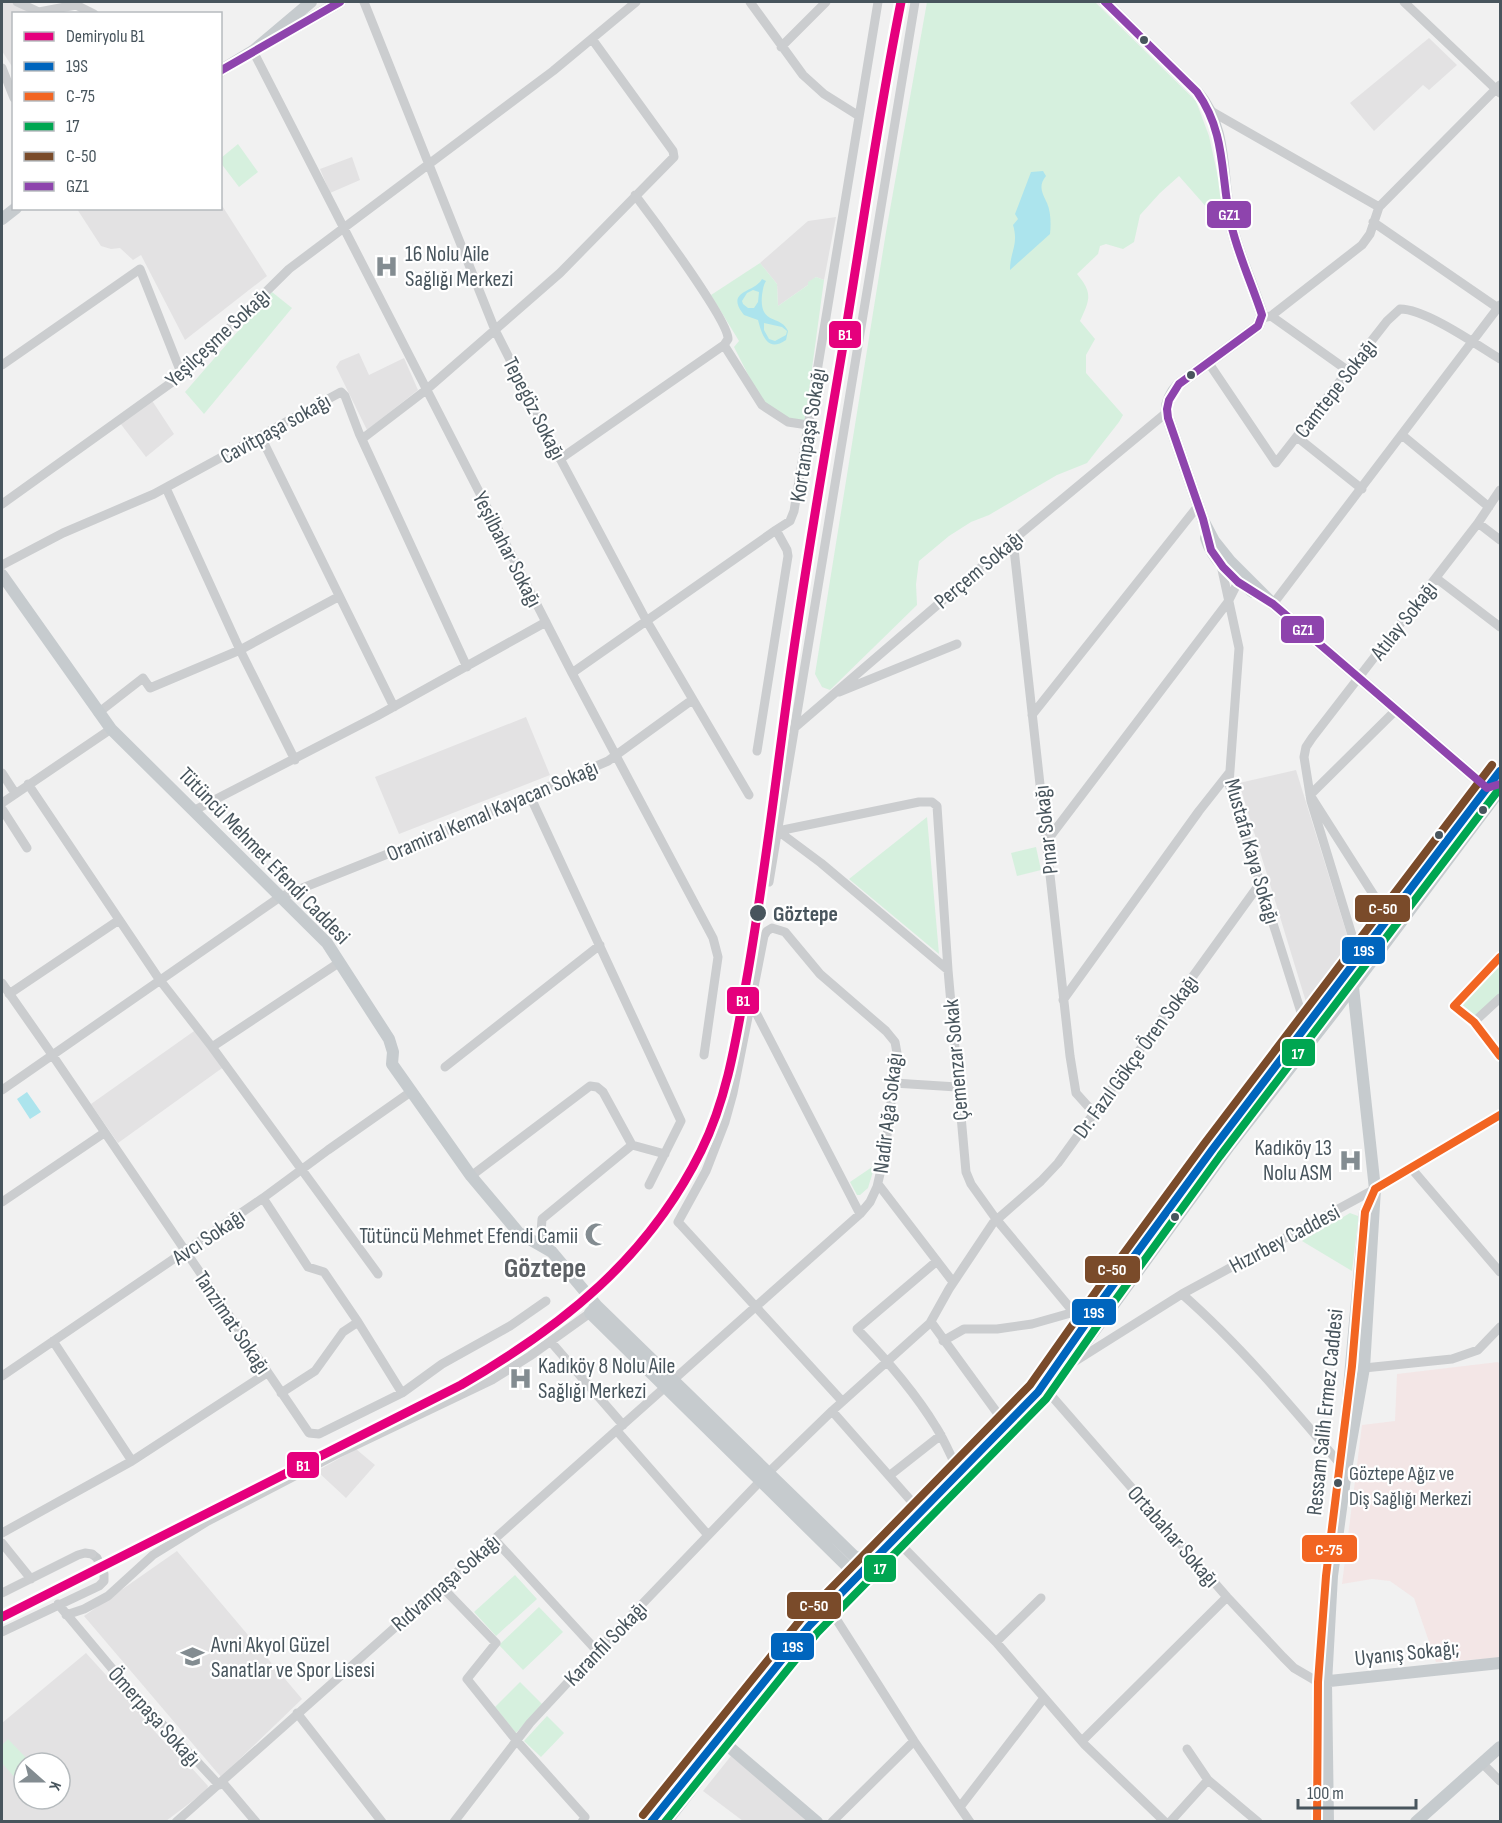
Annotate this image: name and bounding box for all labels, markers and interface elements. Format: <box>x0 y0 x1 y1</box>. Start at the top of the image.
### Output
legend <box>12 12 222 210</box>
text: Demiryolu B1 <box>66 26 145 47</box>
unlabelled marker <box>1138 34 1150 46</box>
text: 19S <box>66 56 88 77</box>
text: C-75 <box>66 86 95 107</box>
text: 17 <box>66 116 80 137</box>
text: C-50 <box>66 146 96 167</box>
text: GZ1 <box>66 176 89 197</box>
line badge: GZ1 <box>1206 200 1252 229</box>
text: GZ1 <box>1218 206 1241 225</box>
place label: 16 Nolu Aile Sağlığı Merkezi <box>405 241 513 293</box>
hospital icon: 16 Nolu Aile Sağlığı Merkezi <box>374 253 400 279</box>
street label: Yeşilçeşme Sokağı <box>160 283 276 393</box>
line badge: B1 <box>828 320 862 349</box>
text: B1 <box>838 326 853 345</box>
street label: Camtepe Sokağı <box>1289 334 1383 444</box>
street label: Tepegöz Sokağı <box>496 353 571 465</box>
street label: Kortanpaşa Sokağı <box>785 366 832 504</box>
unlabelled marker <box>1185 369 1197 381</box>
street label: Cavitpaşa sokağı <box>216 388 336 471</box>
street label: Yeşilbahar Sokağı <box>466 487 547 612</box>
street label: Perçem Sokağı <box>929 525 1029 615</box>
street label: Atılay Sokağı <box>1364 576 1443 667</box>
line badge: GZ1 <box>1280 615 1325 644</box>
text: GZ1 <box>1292 621 1315 640</box>
street label: Oramiral Kemal Kayacan Sokağı <box>383 755 602 868</box>
street label: Tütüncü Mehmet Efendi Caddesi <box>172 762 356 950</box>
street label: Mustafa Kaya Sokağı <box>1218 776 1285 927</box>
street label: Pınar Sokağı <box>1028 784 1065 876</box>
unlabelled marker <box>1477 804 1489 816</box>
unlabelled marker <box>1433 829 1445 841</box>
line badge: C-50 <box>1354 894 1411 923</box>
text: C-50 <box>1369 900 1397 919</box>
place label: Göztepe <box>773 901 838 928</box>
marker: Göztepe <box>748 903 768 923</box>
line badge: 19S <box>1341 936 1386 965</box>
text: 19S <box>1353 942 1375 961</box>
street label: Dr. Fazıl Gökçe Ören Sokağı <box>1068 970 1205 1144</box>
line badge: B1 <box>726 986 760 1015</box>
text: B1 <box>736 992 751 1011</box>
street label: Çemenzar Sokak <box>938 997 975 1122</box>
line badge: 17 <box>1281 1038 1316 1067</box>
text: 17 <box>1291 1045 1305 1064</box>
street label: Nadir Ağa Sokağı <box>868 1051 909 1175</box>
place label: Kadıköy 13 Nolu ASM <box>1255 1135 1332 1187</box>
hospital icon: Kadıköy 13 Nolu ASM <box>1337 1147 1363 1173</box>
street label: Hızırbey Caddesi <box>1225 1199 1345 1280</box>
street label: Avcı Sokağı <box>166 1203 250 1272</box>
unlabelled marker <box>1169 1211 1181 1223</box>
mosque icon: Tütüncü Mehmet Efendi Camii <box>583 1222 609 1248</box>
place label: Tütüncü Mehmet Efendi Camii <box>359 1223 578 1250</box>
district label: Göztepe <box>504 1252 586 1285</box>
line badge: C-50 <box>1084 1255 1141 1284</box>
text: C-50 <box>1098 1261 1126 1280</box>
street label: Tanzimat Sokağı <box>187 1266 276 1379</box>
line badge: 19S <box>1071 1298 1117 1326</box>
text: 19S <box>1083 1304 1105 1323</box>
street label: Ressam Salih Ermez Caddesi <box>1301 1308 1350 1517</box>
place label: Kadıköy 8 Nolu Aile Sağlığı Merkezi <box>538 1353 675 1405</box>
hospital icon: Kadıköy 8 Nolu Aile Sağlığı Merkezi <box>507 1365 533 1391</box>
line badge: B1 <box>286 1451 320 1479</box>
text: B1 <box>296 1457 311 1476</box>
place label: Göztepe Ağız ve Diş Sağlığı Merkezi <box>1349 1462 1471 1511</box>
marker: Göztepe Ağız ve Diş Sağlığı Merkezi <box>1332 1477 1344 1489</box>
street label: Ortabahar Sokağı <box>1121 1481 1224 1593</box>
street label: Rıdvanpaşa Sokağı <box>386 1529 506 1638</box>
line badge: C-75 <box>1301 1534 1358 1563</box>
text: C-75 <box>1315 1541 1343 1560</box>
line badge: 17 <box>863 1554 897 1583</box>
text: 17 <box>873 1560 887 1579</box>
line badge: C-50 <box>786 1591 842 1620</box>
street label: Karanfil Sokağı <box>559 1596 653 1692</box>
text: C-50 <box>800 1597 828 1616</box>
place label: Avni Akyol Güzel Sanatlar ve Spor Lisesi <box>210 1632 375 1684</box>
line badge: 19S <box>770 1632 815 1661</box>
street label: Uyanış Sokağı; <box>1354 1635 1461 1672</box>
text: 19S <box>782 1638 804 1657</box>
school or university icon: Avni Akyol Güzel Sanatlar ve Spor Lisesi <box>180 1644 206 1670</box>
street label: Ömerpaşa Sokağı <box>102 1661 206 1773</box>
north arrow <box>12 1751 72 1811</box>
scale bar <box>1298 1772 1416 1810</box>
text: K <box>44 1779 65 1793</box>
text: 100 m <box>1307 1783 1344 1804</box>

